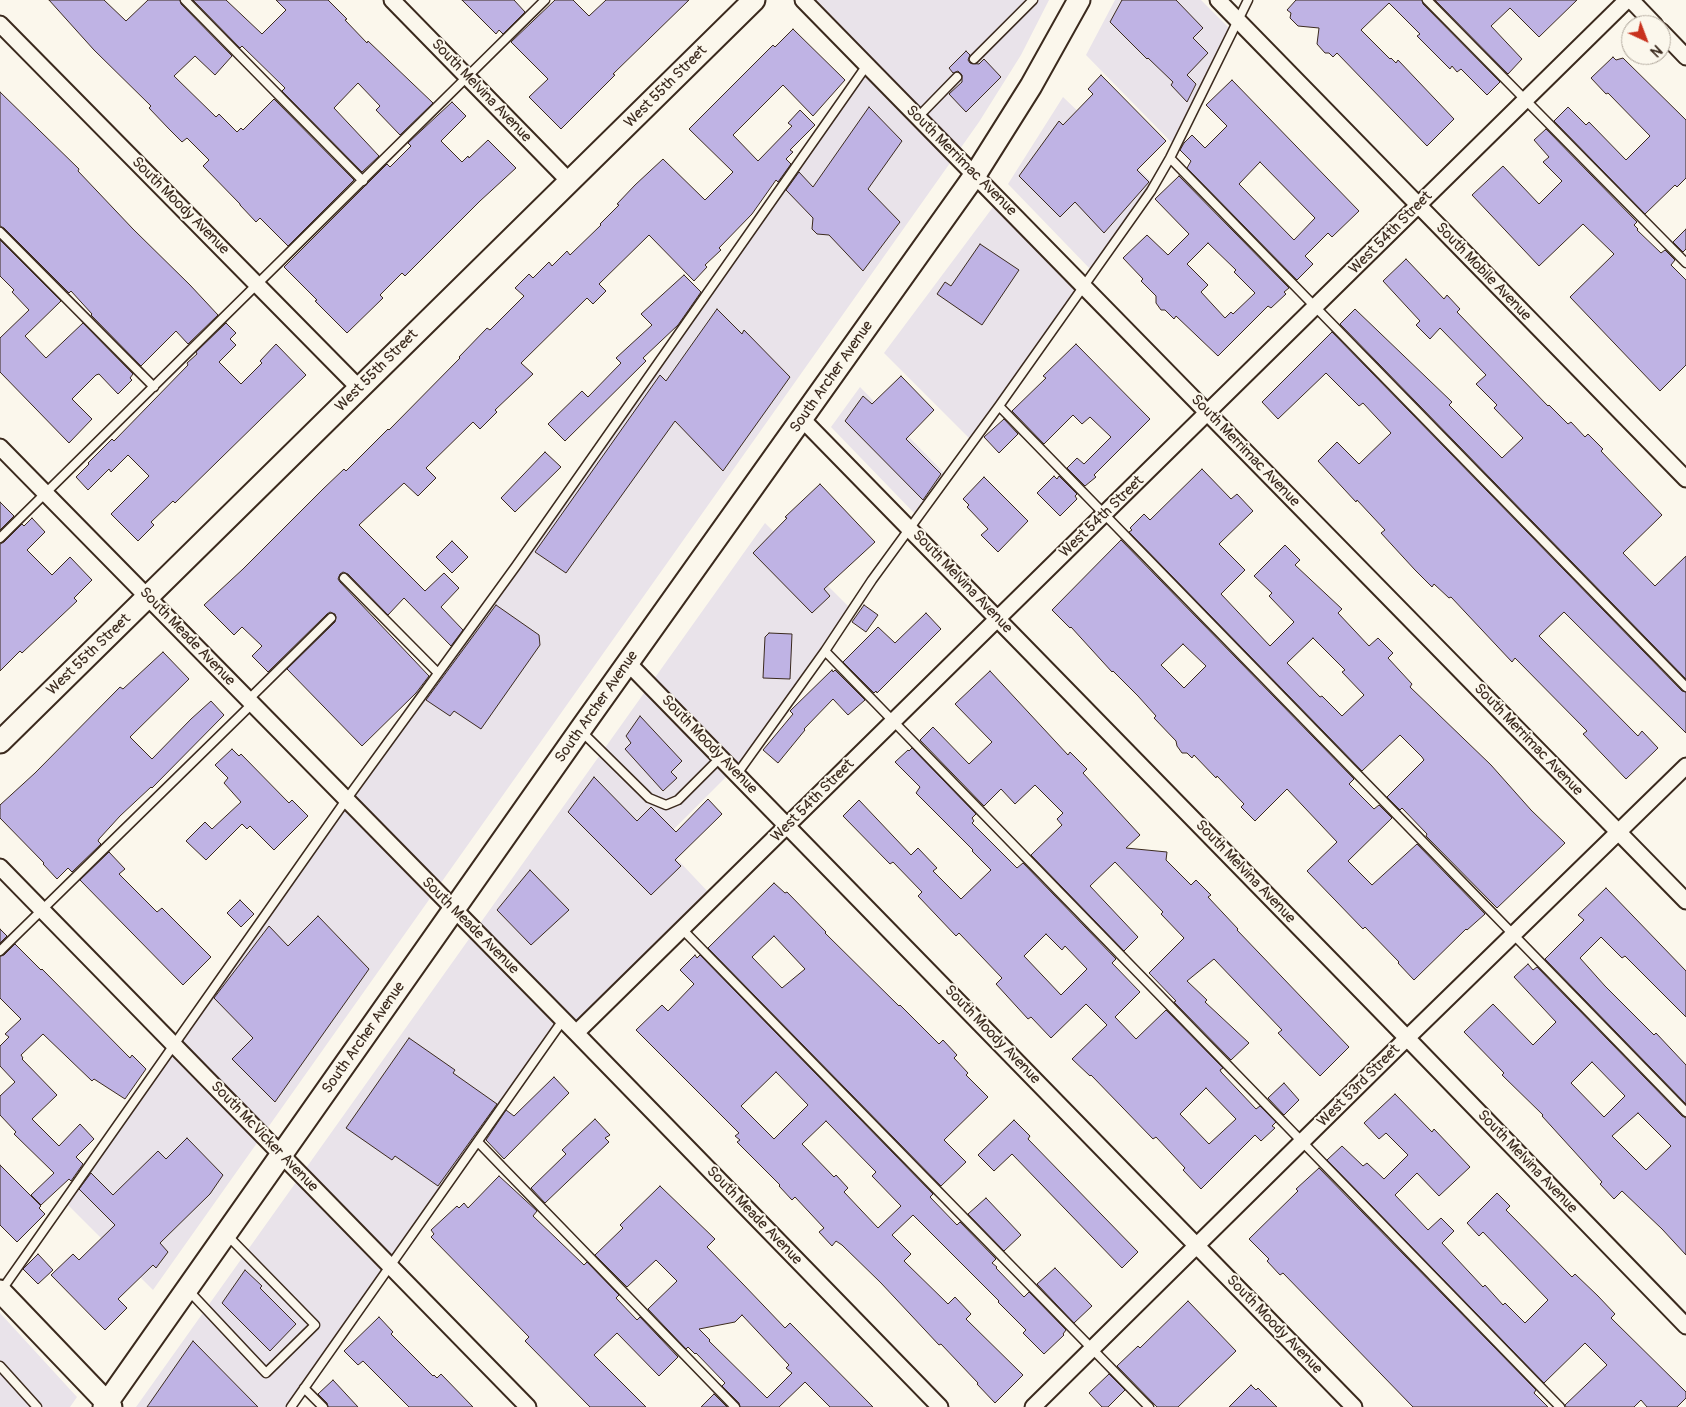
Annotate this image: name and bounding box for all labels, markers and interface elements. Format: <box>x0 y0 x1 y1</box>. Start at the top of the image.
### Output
north arrow <box>1621 15 1671 65</box>
street label: South Melvina Avenue <box>427 36 535 146</box>
text: N <box>1647 41 1665 60</box>
street label: West 55th Street <box>621 42 711 132</box>
street label: South Merrimac Avenue <box>902 102 1020 220</box>
street label: South Moody Avenue <box>127 153 233 259</box>
street label: West 54th Street <box>1346 188 1436 278</box>
street label: South Mobile Avenue <box>1431 219 1535 325</box>
street label: South Archer Avenue <box>787 318 877 436</box>
street label: West 55th Street <box>332 326 422 416</box>
street label: South Merrimac Avenue <box>1187 391 1303 511</box>
street label: West 54th Street <box>1056 472 1148 562</box>
street label: South Melvina Avenue <box>908 527 1016 637</box>
street label: South Meade Avenue <box>135 584 239 690</box>
street label: West 55th Street <box>43 610 135 700</box>
street label: South Archer Avenue <box>552 648 642 766</box>
street label: South Merrimac Avenue <box>1470 680 1586 800</box>
street label: South Moody Avenue <box>657 692 761 798</box>
street label: West 54th Street <box>768 756 858 846</box>
street label: South Melvina Avenue <box>1191 817 1299 927</box>
street label: South Meade Avenue <box>418 874 522 978</box>
street label: South Archer Avenue <box>319 979 409 1097</box>
street label: South Moody Avenue <box>940 982 1044 1088</box>
street label: West 53rd Street <box>1314 1041 1404 1131</box>
street label: South McVicker Avenue <box>207 1078 321 1196</box>
street label: South Melvina Avenue <box>1473 1107 1581 1217</box>
street label: South Meade Avenue <box>702 1163 806 1269</box>
street label: South Moody Avenue <box>1222 1272 1326 1378</box>

